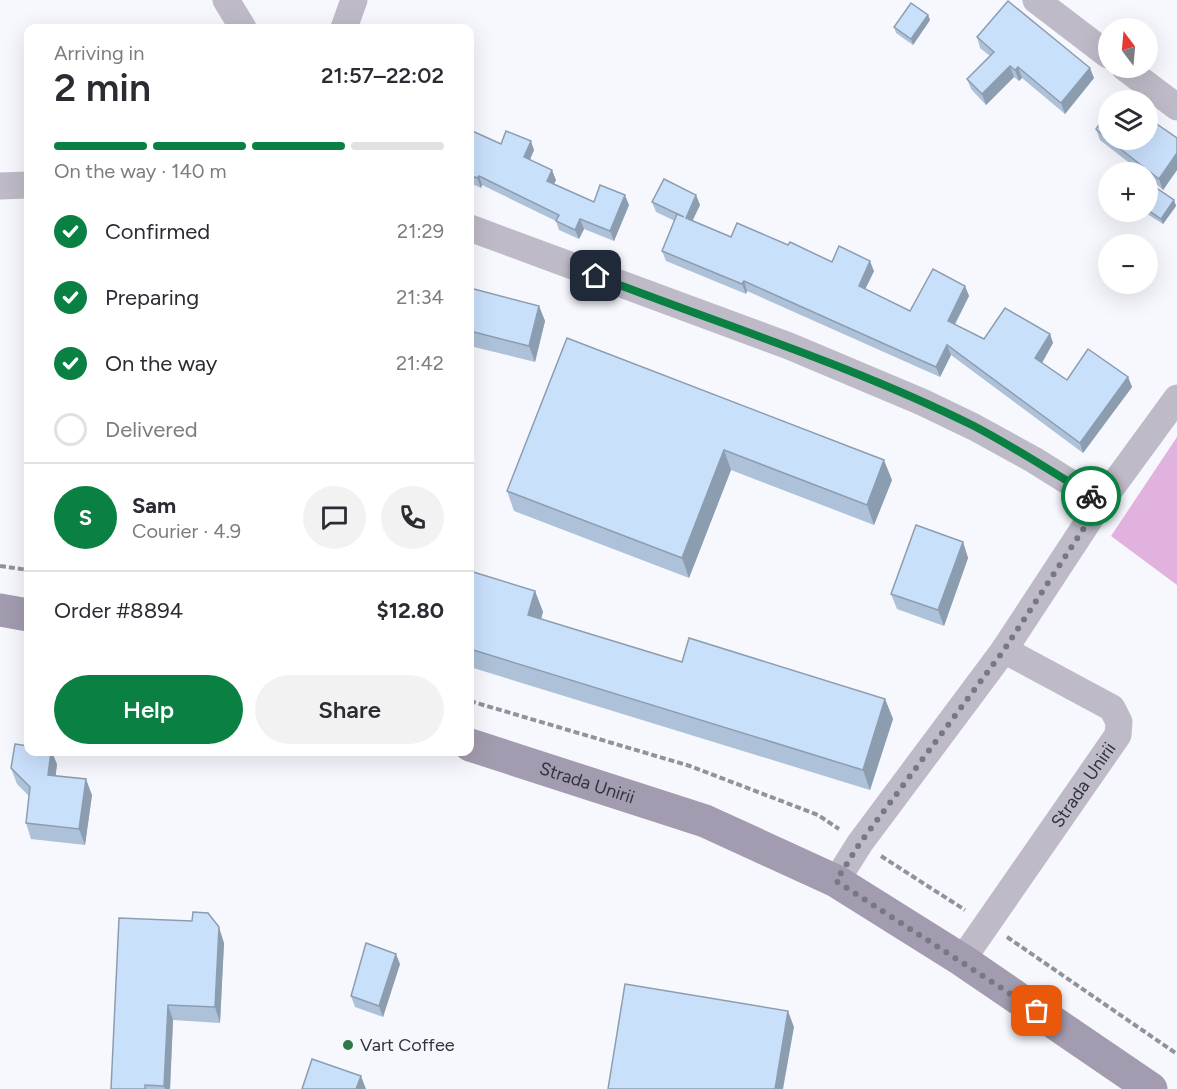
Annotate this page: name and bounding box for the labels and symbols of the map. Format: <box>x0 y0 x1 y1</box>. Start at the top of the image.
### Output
north arrow <box>1098 18 1158 78</box>
pin <box>570 250 621 301</box>
courier <box>1061 466 1121 526</box>
street label: Strada Unirii <box>1046 738 1121 832</box>
street label: Strada Unirii <box>537 757 637 809</box>
pin <box>1011 985 1062 1036</box>
place label: Vart Coffee <box>360 1034 455 1056</box>
marker: Vart Coffee <box>341 1038 355 1052</box>

